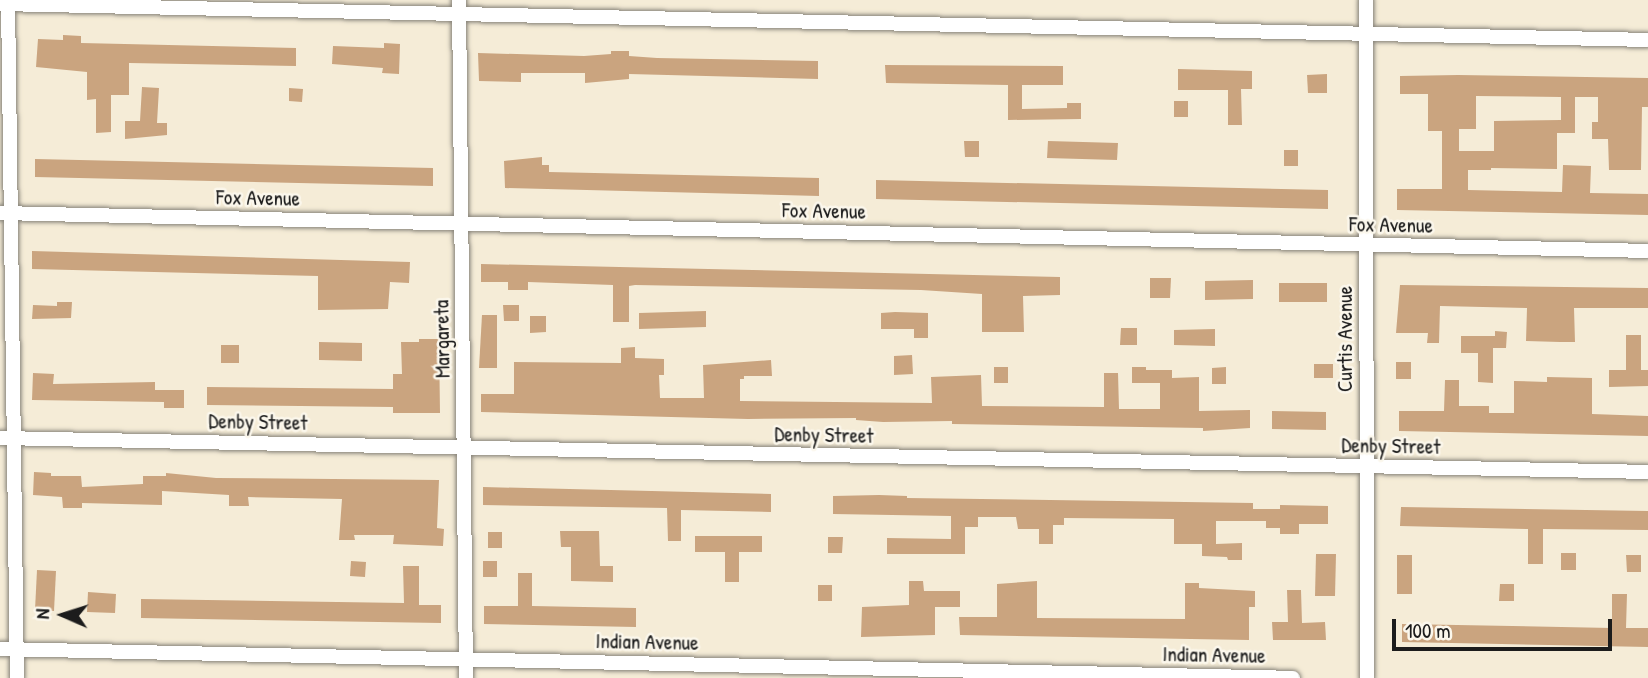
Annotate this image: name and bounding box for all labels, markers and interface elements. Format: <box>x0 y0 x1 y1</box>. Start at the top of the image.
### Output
street label: Fox Avenue <box>216 185 300 211</box>
street label: Fox Avenue <box>782 198 866 224</box>
street label: Fox Avenue <box>1349 212 1433 238</box>
street label: Curtis Avenue <box>1332 286 1358 392</box>
street label: Margareta <box>429 300 455 378</box>
street label: Denby Street <box>208 409 308 435</box>
street label: Denby Street <box>774 422 874 448</box>
street label: Denby Street <box>1341 433 1441 459</box>
north arrow <box>28 580 98 650</box>
scale bar <box>1396 604 1616 648</box>
text: N <box>29 608 55 620</box>
text: 100 m <box>1405 616 1451 645</box>
street label: Indian Avenue <box>595 629 699 655</box>
street label: Indian Avenue <box>1162 642 1266 668</box>

